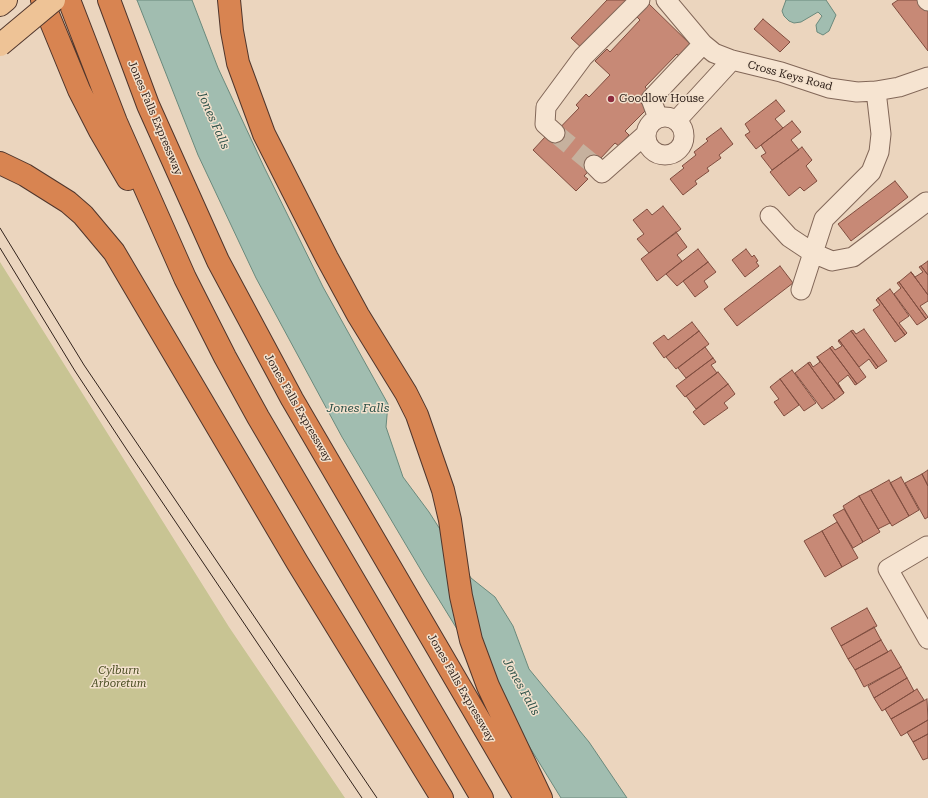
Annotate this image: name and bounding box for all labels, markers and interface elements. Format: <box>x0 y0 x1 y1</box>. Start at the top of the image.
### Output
street label: Cross Keys Road <box>746 58 834 94</box>
street label: Jones Falls Expressway <box>125 59 185 177</box>
water label: Jones Falls <box>194 88 232 152</box>
place label: Goodlow House <box>619 92 704 106</box>
marker: Goodlow House <box>606 94 616 104</box>
street label: Jones Falls Expressway <box>261 351 335 465</box>
water label: Jones Falls <box>327 401 389 415</box>
street label: Jones Falls Expressway <box>424 631 498 745</box>
water label: Jones Falls <box>500 656 542 718</box>
park label: Cylburn Arboretum <box>92 664 146 690</box>

